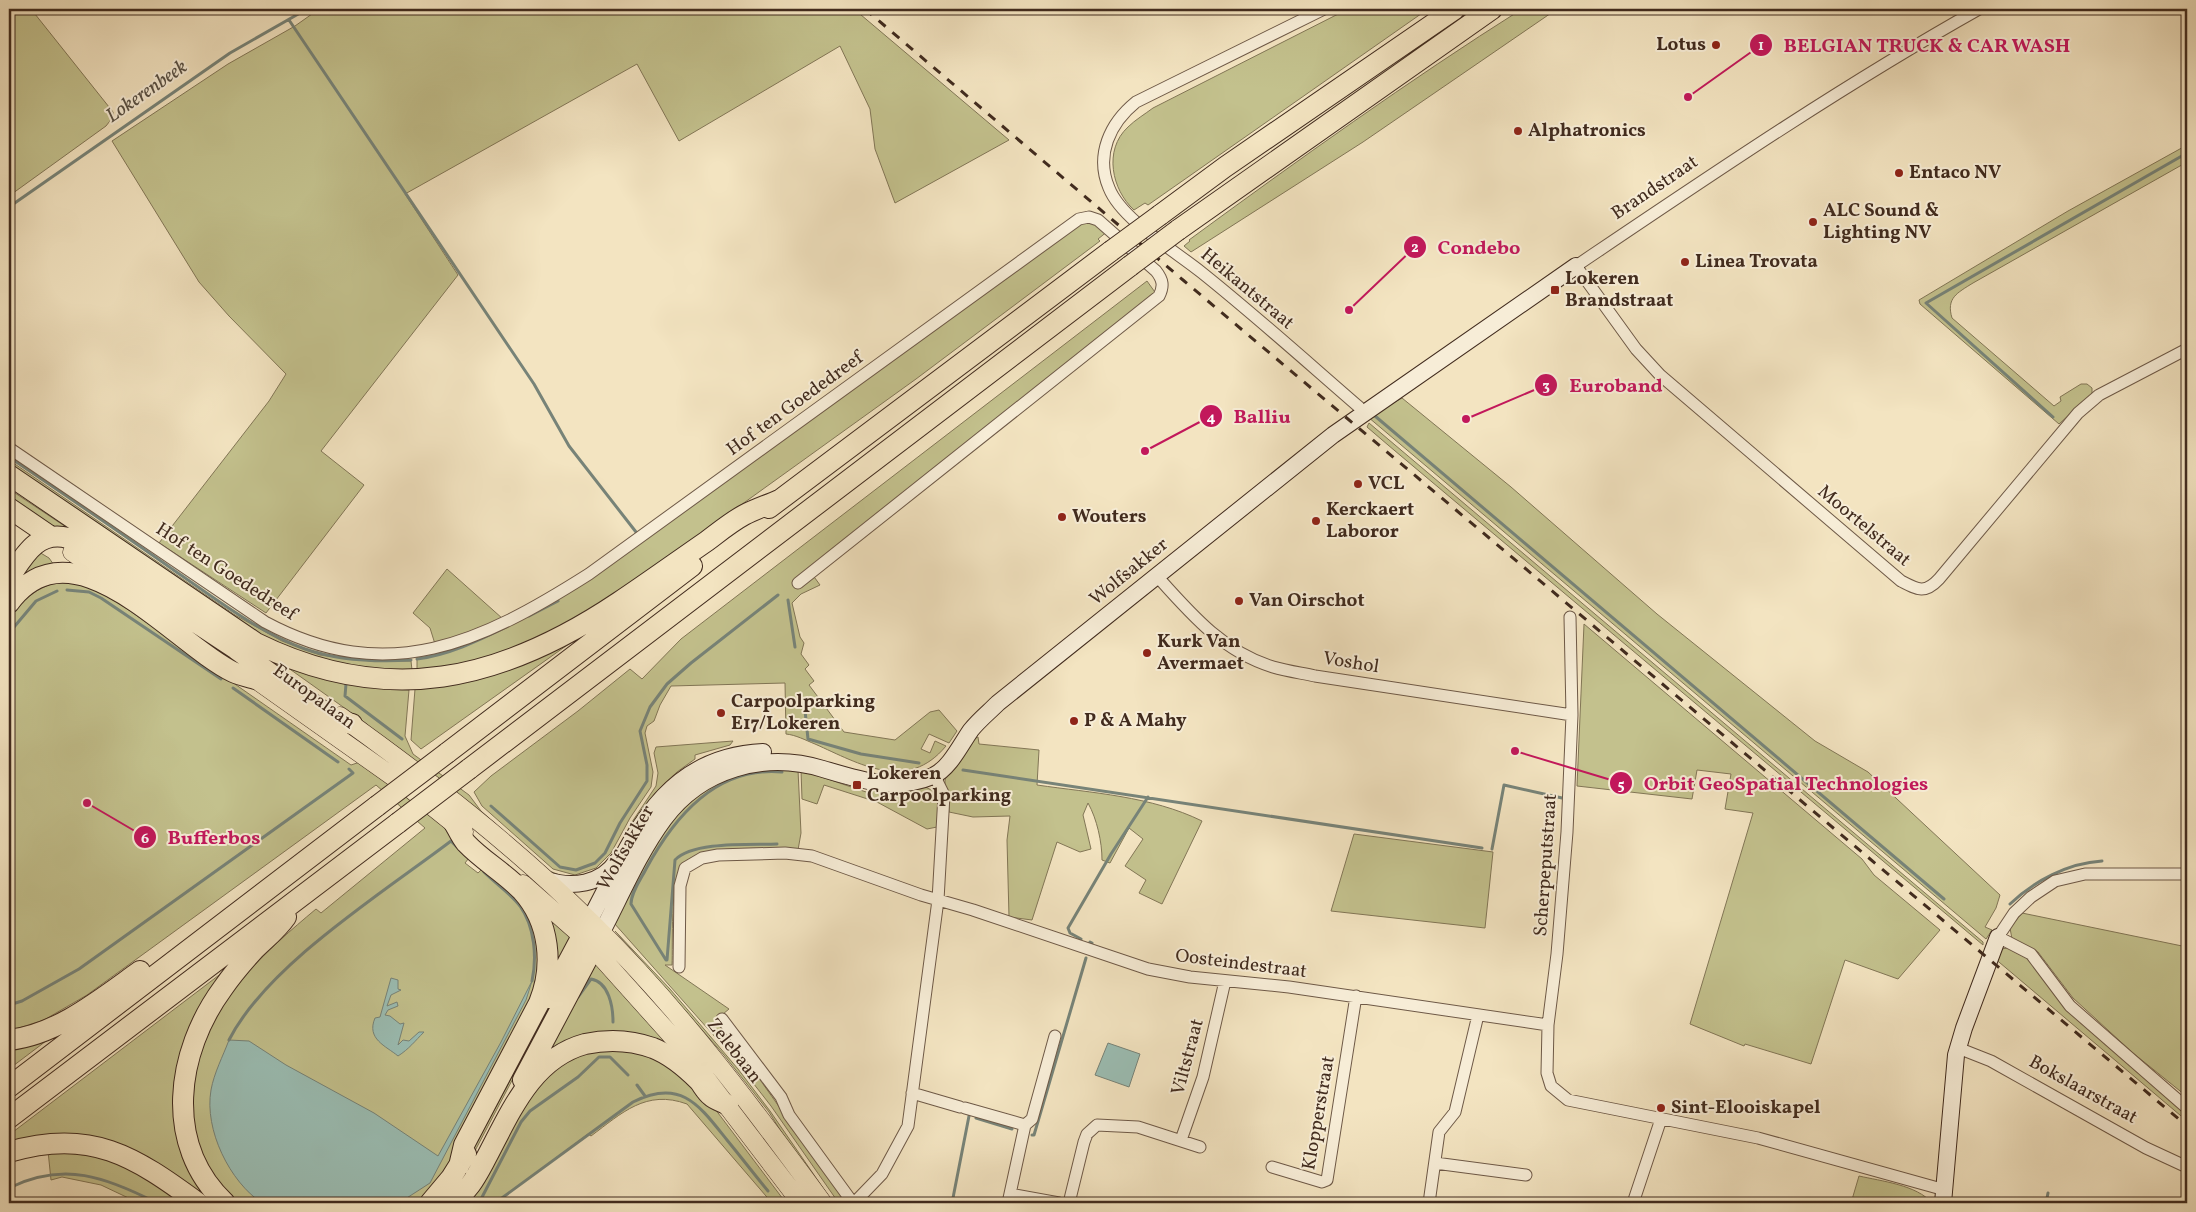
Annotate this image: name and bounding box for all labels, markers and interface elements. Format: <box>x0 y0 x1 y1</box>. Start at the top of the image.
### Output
callout: BELGIAN TRUCK & CAR WASH <box>1748 27 2081 62</box>
place label: Lotus <box>1656 32 1706 58</box>
text: BELGIAN TRUCK & CAR WASH <box>1784 33 2070 61</box>
text: 1 <box>1758 36 1764 57</box>
marker: Lotus <box>1710 39 1722 51</box>
water label: Lokerenbeek <box>101 54 193 130</box>
place label: Alphatronics <box>1528 118 1646 144</box>
marker: Alphatronics <box>1512 125 1524 137</box>
street label: Brandstraat <box>1607 149 1704 227</box>
place label: Entaco NV <box>1909 160 2001 186</box>
marker: Entaco NV <box>1893 167 1905 179</box>
place label: ALC Sound & Lighting NV <box>1823 198 1939 246</box>
marker: ALC Sound & Lighting NV <box>1807 216 1819 228</box>
callout: Condebo <box>1403 229 1530 264</box>
text: Condebo <box>1438 235 1520 263</box>
text: 2 <box>1411 238 1419 259</box>
street label: Heikantstraat <box>1195 242 1300 336</box>
place label: Linea Trovata <box>1695 249 1818 275</box>
marker: Linea Trovata <box>1679 256 1691 268</box>
place label: Lokeren Brandstraat <box>1565 266 1673 314</box>
marker: Lokeren Brandstraat <box>1549 284 1561 296</box>
street label: Hof ten Goededreef <box>721 345 870 462</box>
callout: Euroband <box>1534 367 1672 402</box>
text: Euroband <box>1569 373 1663 401</box>
text: 3 <box>1542 376 1550 397</box>
callout: Balliu <box>1198 399 1301 434</box>
text: Balliu <box>1233 404 1291 432</box>
text: 4 <box>1206 408 1216 429</box>
place label: VCL <box>1368 471 1405 497</box>
marker: VCL <box>1352 478 1364 490</box>
street label: Moortelstraat <box>1812 479 1917 573</box>
place label: Kerckaert Laboror <box>1326 497 1414 545</box>
place label: Wouters <box>1072 504 1147 530</box>
marker: Wouters <box>1056 511 1068 523</box>
marker: Kerckaert Laboror <box>1310 515 1322 527</box>
street label: Hof ten Goededreef <box>151 517 303 628</box>
street label: Wolfsakker <box>1084 532 1174 612</box>
place label: Van Oirschot <box>1249 588 1365 614</box>
marker: Van Oirschot <box>1233 595 1245 607</box>
place label: Kurk Van Avermaet <box>1157 629 1244 677</box>
street label: Voshol <box>1321 646 1381 680</box>
marker: Kurk Van Avermaet <box>1141 647 1153 659</box>
street label: Europalaan <box>267 658 361 736</box>
place label: Carpoolparking E17/Lokeren <box>731 689 875 737</box>
marker: Carpoolparking E17/Lokeren <box>715 707 727 719</box>
place label: P & A Mahy <box>1084 708 1187 734</box>
marker: P & A Mahy <box>1068 715 1080 727</box>
place label: Lokeren Carpoolparking <box>867 761 1011 809</box>
callout: Orbit GeoSpatial Technologies <box>1608 766 1938 801</box>
text: Orbit GeoSpatial Technologies <box>1644 771 1928 799</box>
text: 5 <box>1617 775 1625 796</box>
marker: Lokeren Carpoolparking <box>851 779 863 791</box>
street label: Scherpeputstraat <box>1528 792 1564 937</box>
street label: Wolfsakker <box>591 800 661 895</box>
callout: Bufferbos <box>132 820 270 855</box>
text: Bufferbos <box>168 825 260 853</box>
text: 6 <box>141 829 149 850</box>
street label: Oosteindestraat <box>1174 943 1309 985</box>
street label: Zelebaan <box>700 1013 768 1089</box>
street label: Viltstraat <box>1165 1016 1211 1098</box>
street label: Bokslaarstraat <box>2024 1049 2142 1131</box>
street label: Klopperstraat <box>1296 1054 1342 1172</box>
place label: Sint-Elooiskapel <box>1671 1095 1820 1121</box>
marker: Sint-Elooiskapel <box>1655 1102 1667 1114</box>

